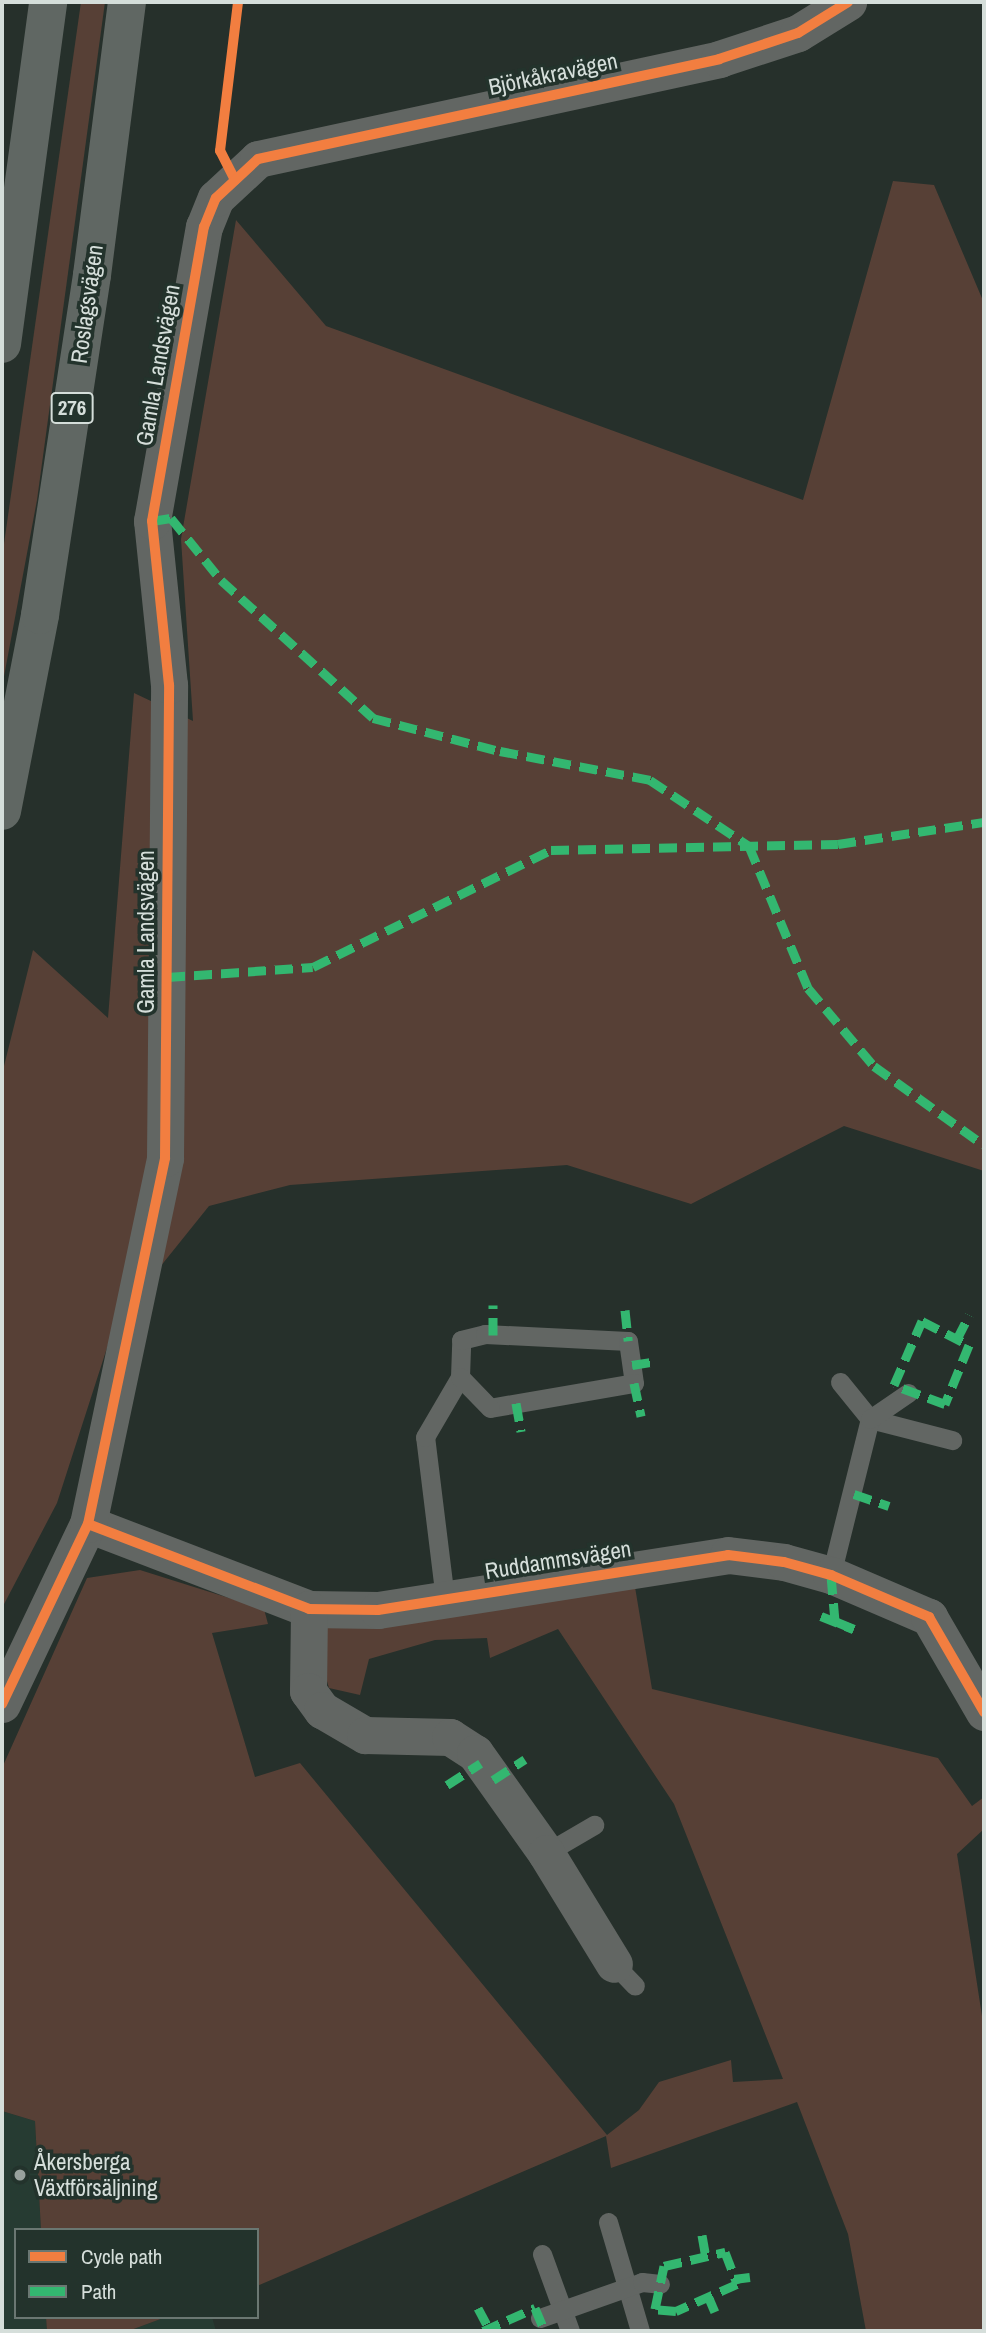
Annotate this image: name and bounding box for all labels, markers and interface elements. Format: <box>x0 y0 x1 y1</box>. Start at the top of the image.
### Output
street label: Björkåkravägen <box>486 47 620 101</box>
street label: Roslagsvägen <box>65 243 109 365</box>
street label: Gamla Landsvägen <box>130 282 186 448</box>
road number: 276 <box>49 390 95 426</box>
street label: Gamla Landsvägen <box>132 850 160 1014</box>
street label: Ruddammsvägen <box>483 1535 633 1585</box>
place label: Åkersberga Växtförsäljning <box>34 2148 157 2202</box>
marker: Åkersberga Växtförsäljning <box>12 2167 28 2183</box>
legend <box>14 2228 259 2319</box>
text: Cycle path <box>81 2242 162 2271</box>
text: Path <box>81 2277 116 2306</box>

